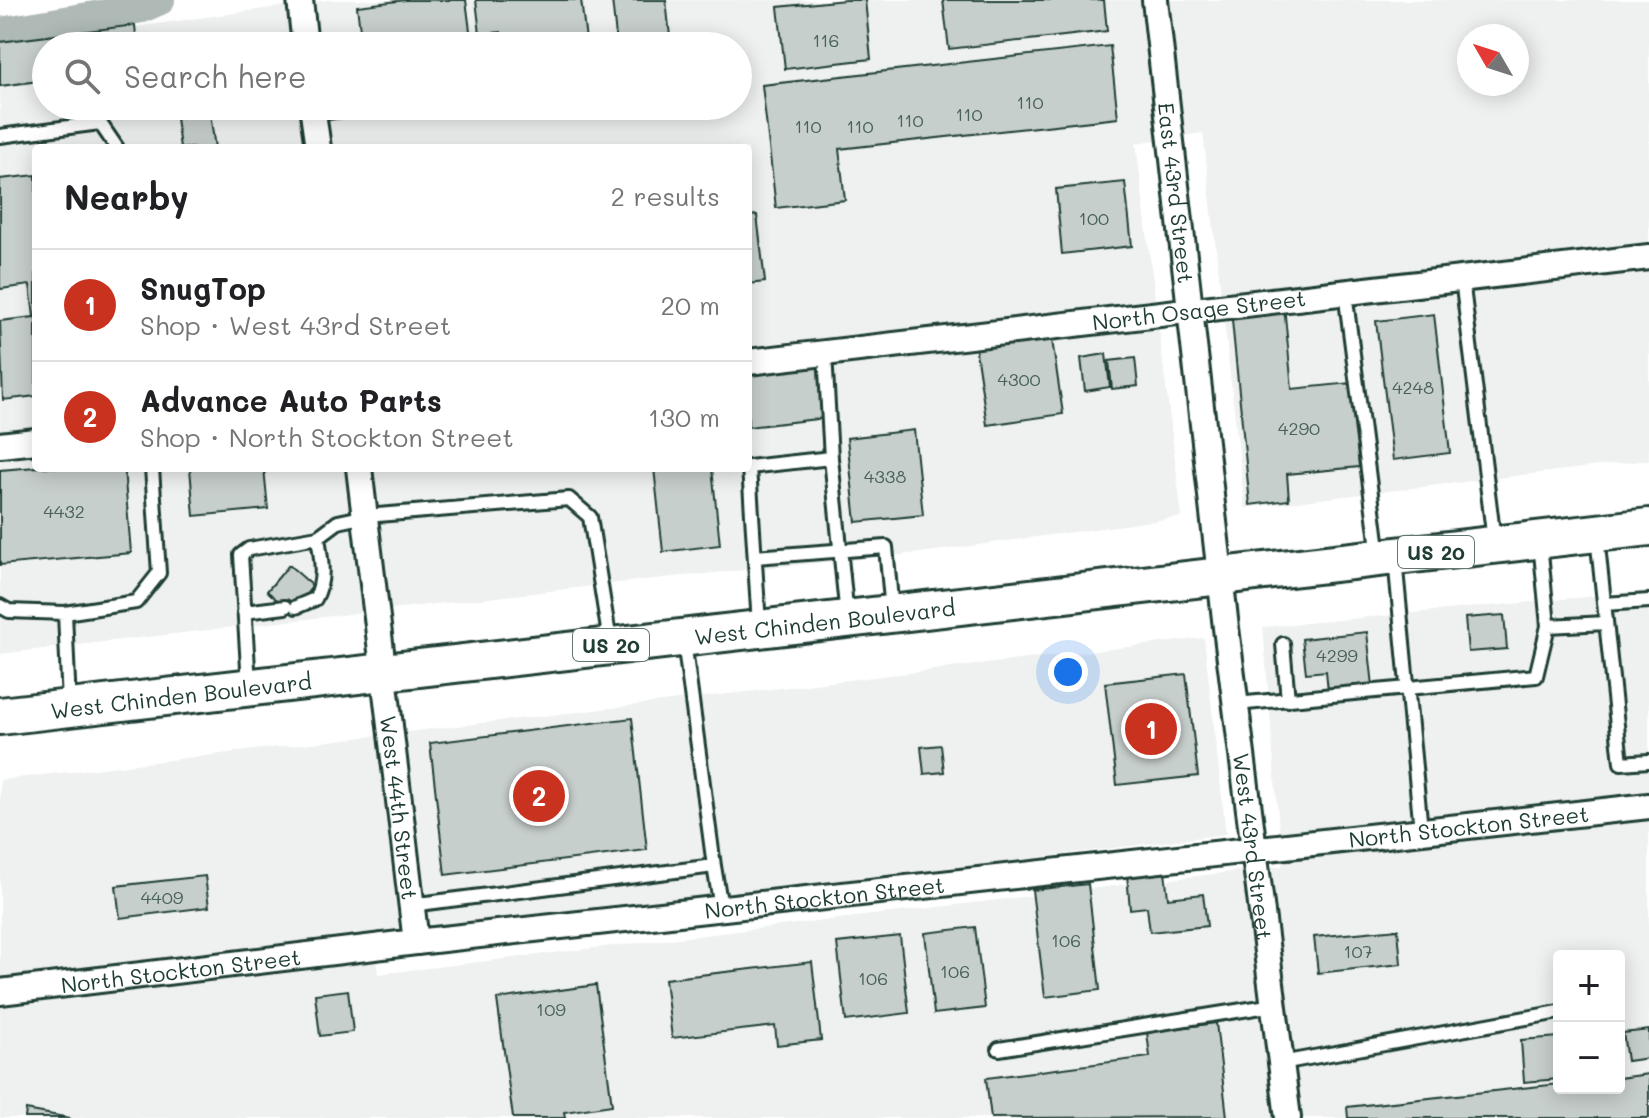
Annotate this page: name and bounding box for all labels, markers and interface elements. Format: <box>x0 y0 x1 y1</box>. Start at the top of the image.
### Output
north arrow <box>1457 24 1529 96</box>
house number: 116 <box>813 28 839 52</box>
search box <box>32 32 752 120</box>
icon: search <box>60 54 104 98</box>
text: Search here <box>124 56 307 96</box>
house number: 110 <box>1016 90 1044 114</box>
street label: East 43rd Street <box>1152 101 1201 285</box>
house number: 110 <box>955 102 983 126</box>
house number: 110 <box>896 108 924 132</box>
house number: 110 <box>794 114 822 138</box>
house number: 110 <box>846 114 874 138</box>
text: Nearby <box>64 174 189 219</box>
text: 2 results <box>611 179 720 213</box>
house number: 100 <box>1079 206 1109 230</box>
text: SnugTop <box>140 268 266 308</box>
street label: North Osage Street <box>1091 283 1307 336</box>
text: 1 <box>84 288 96 322</box>
text: 20 m <box>660 288 720 322</box>
text: Shop · West 43rd Street <box>140 308 451 342</box>
house number: 4300 <box>997 367 1041 391</box>
house number: 4248 <box>1392 375 1434 399</box>
text: Advance Auto Parts <box>140 380 442 420</box>
text: 2 <box>83 400 97 434</box>
text: 130 m <box>648 400 720 434</box>
house number: 4290 <box>1278 416 1320 440</box>
text: Shop · North Stockton Street <box>140 420 514 454</box>
house number: 4338 <box>864 464 906 488</box>
house number: 4432 <box>43 499 85 523</box>
road number: US 20 <box>1398 536 1474 568</box>
street label: West Chinden Boulevard <box>693 592 957 651</box>
road number: US 20 <box>573 629 649 661</box>
house number: 4299 <box>1316 643 1358 667</box>
your location <box>1048 652 1088 692</box>
street label: West Chinden Boulevard <box>49 666 313 725</box>
pin: 1 <box>1125 699 1177 759</box>
street label: West 44th Street <box>374 714 425 901</box>
street label: West 43rd Street <box>1227 751 1280 941</box>
pin: 2 <box>513 766 565 826</box>
street label: North Stockton Street <box>1347 798 1590 854</box>
street label: North Stockton Street <box>703 869 946 925</box>
house number: 4409 <box>141 885 184 909</box>
house number: 106 <box>1051 928 1081 952</box>
house number: 107 <box>1343 939 1373 963</box>
street label: North Stockton Street <box>59 941 302 999</box>
map controls <box>1553 950 1625 1094</box>
button: + <box>1553 950 1625 1022</box>
house number: 106 <box>940 959 970 983</box>
house number: 106 <box>858 966 888 990</box>
house number: 109 <box>536 997 566 1021</box>
button: − <box>1553 1022 1625 1094</box>

